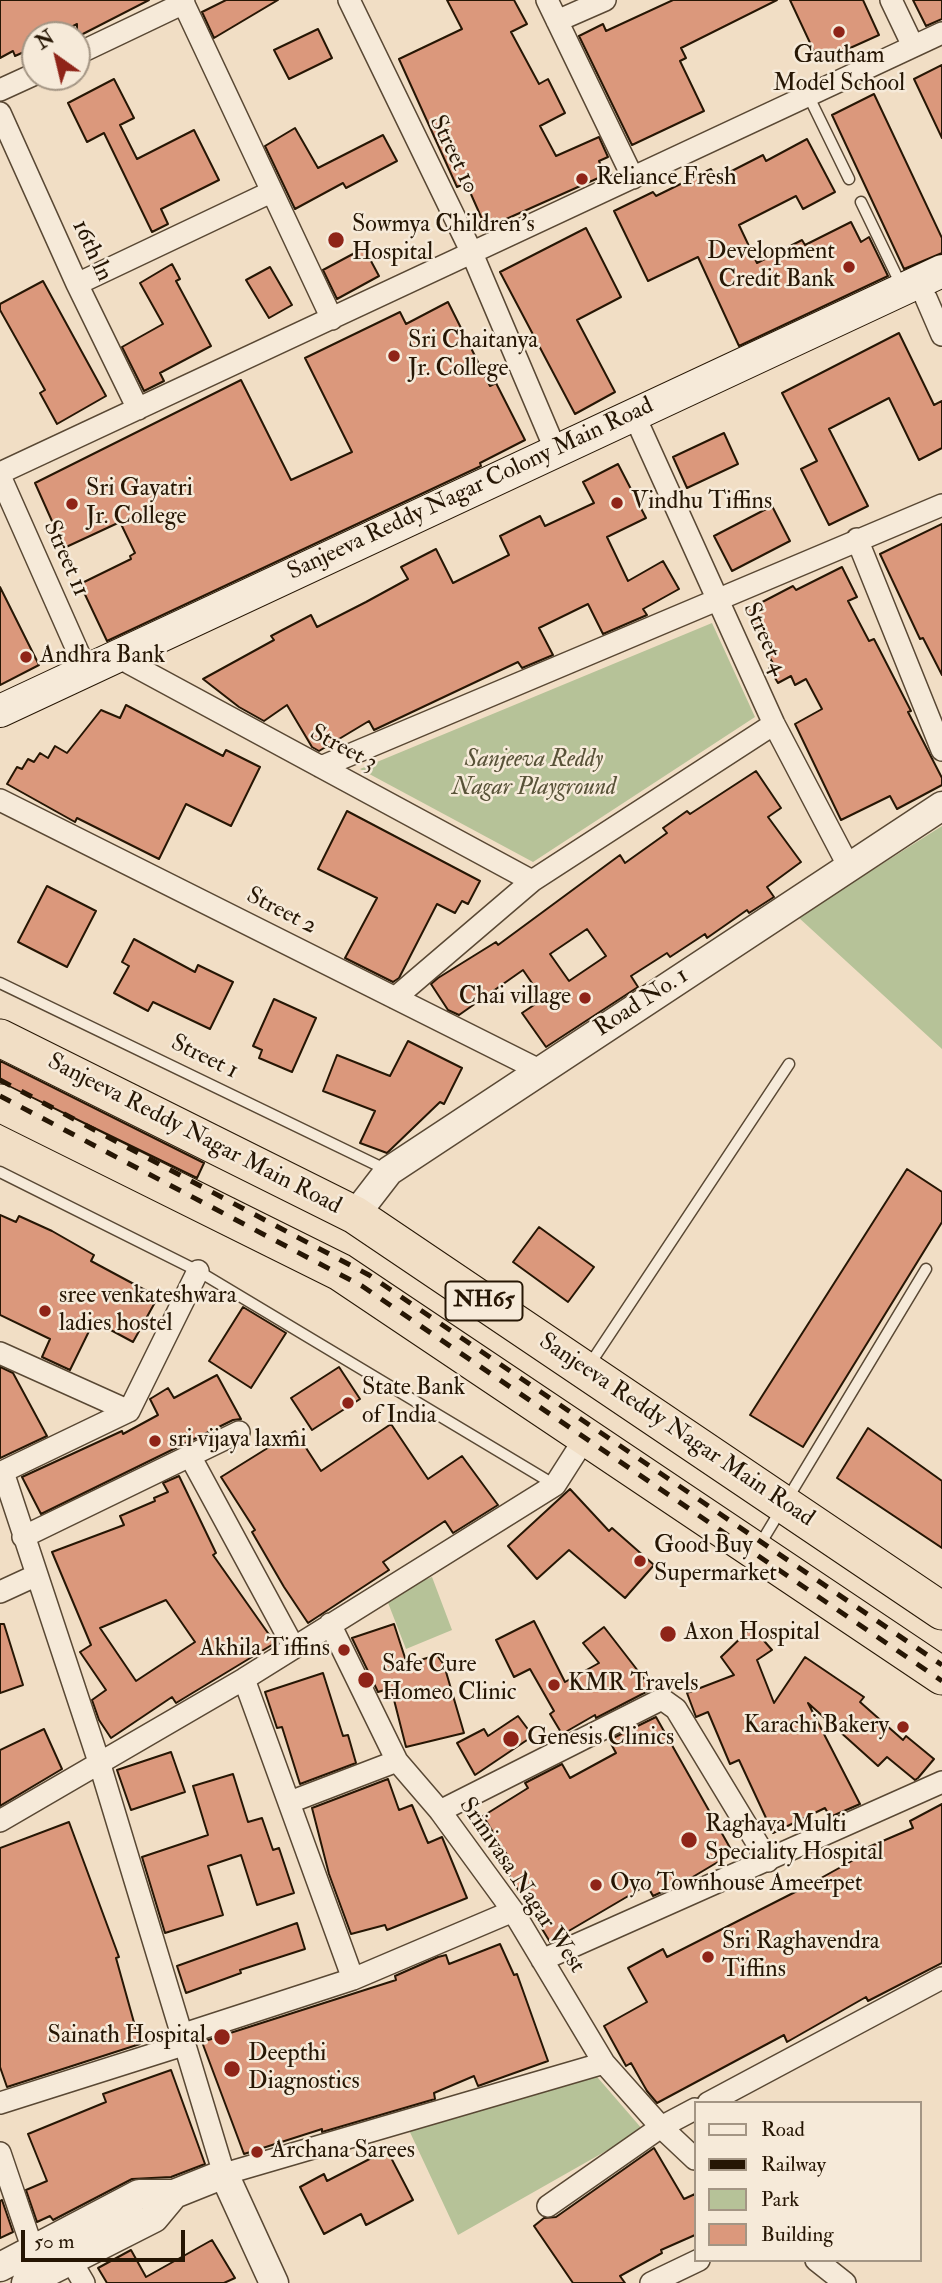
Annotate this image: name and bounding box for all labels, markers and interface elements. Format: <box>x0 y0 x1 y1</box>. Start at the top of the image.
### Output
north arrow <box>21 21 91 91</box>
marker: Gautham Model School <box>831 24 847 40</box>
text: N <box>32 26 59 55</box>
place label: Gautham Model School <box>773 43 905 99</box>
street label: Street 10 <box>422 111 484 199</box>
place label: Reliance Fresh <box>596 165 737 193</box>
marker: Reliance Fresh <box>574 171 590 187</box>
place label: Sowmya Children's Hospital <box>352 212 535 268</box>
street label: 16th ln <box>64 216 118 286</box>
marker: Sowmya Children's Hospital <box>326 230 346 250</box>
place label: Development Credit Bank <box>707 239 835 295</box>
marker: Development Credit Bank <box>841 259 857 275</box>
place label: Sri Chaitanya Jr. College <box>408 328 538 384</box>
marker: Sri Chaitanya Jr. College <box>386 348 402 364</box>
street label: Sanjeeva Reddy Nagar Colony Main Road <box>284 392 658 588</box>
place label: Sri Gayatri Jr. College <box>86 476 193 532</box>
place label: Vindhu Tiffins <box>631 489 772 517</box>
marker: Vindhu Tiffins <box>609 495 625 511</box>
marker: Sri Gayatri Jr. College <box>64 496 80 512</box>
street label: Street 11 <box>36 517 94 601</box>
street label: Street 4 <box>735 599 793 679</box>
place label: Andhra Bank <box>40 643 165 671</box>
marker: Andhra Bank <box>18 649 34 665</box>
street label: Street 3 <box>304 719 382 779</box>
park label: Sanjeeva Reddy Nagar Playground <box>452 747 616 803</box>
street label: Street 2 <box>241 882 321 942</box>
street label: Road No. 1 <box>590 962 694 1044</box>
place label: Chai village <box>459 984 571 1012</box>
marker: Chai village <box>577 990 593 1006</box>
street label: Street 1 <box>166 1029 242 1087</box>
street label: Sanjeeva Reddy Nagar Main Road <box>42 1048 346 1222</box>
road number: NH65 <box>446 1282 522 1320</box>
place label: sree venkateshwara ladies hostel <box>59 1283 237 1339</box>
marker: sree venkateshwara ladies hostel <box>37 1303 53 1319</box>
street label: Sanjeeva Reddy Nagar Main Road <box>533 1328 819 1534</box>
place label: State Bank of India <box>362 1375 465 1431</box>
marker: State Bank of India <box>340 1395 356 1411</box>
place label: sri vijaya laxmi <box>169 1427 307 1455</box>
marker: sri vijaya laxmi <box>147 1433 163 1449</box>
place label: Good Buy Supermarket <box>654 1533 777 1589</box>
marker: Good Buy Supermarket <box>632 1553 648 1569</box>
place label: Axon Hospital <box>684 1620 820 1648</box>
marker: Axon Hospital <box>658 1624 678 1644</box>
place label: Akhila Tiffins <box>199 1636 330 1664</box>
marker: Akhila Tiffins <box>336 1642 352 1658</box>
place label: Safe Cure Homeo Clinic <box>382 1652 517 1708</box>
marker: Safe Cure Homeo Clinic <box>356 1670 376 1690</box>
place label: KMR Travels <box>568 1671 698 1699</box>
marker: KMR Travels <box>546 1677 562 1693</box>
place label: Karachi Bakery <box>744 1713 889 1741</box>
marker: Karachi Bakery <box>895 1719 911 1735</box>
place label: Genesis Clinics <box>527 1725 674 1753</box>
marker: Genesis Clinics <box>501 1729 521 1749</box>
street label: Srinivasa Nagar West <box>452 1793 590 1979</box>
place label: Raghava Multi Speciality Hospital <box>705 1812 883 1868</box>
marker: Raghava Multi Speciality Hospital <box>679 1830 699 1850</box>
place label: Oyo Townhouse Ameerpet <box>610 1871 862 1899</box>
marker: Oyo Townhouse Ameerpet <box>588 1877 604 1893</box>
place label: Sri Raghavendra Tiffins <box>722 1929 880 1985</box>
marker: Sri Raghavendra Tiffins <box>700 1949 716 1965</box>
place label: Sainath Hospital <box>48 2023 206 2051</box>
marker: Sainath Hospital <box>212 2027 232 2047</box>
place label: Deepthi Diagnostics <box>248 2041 360 2097</box>
marker: Deepthi Diagnostics <box>222 2059 242 2079</box>
legend <box>694 2101 921 2262</box>
text: Road <box>761 2116 805 2143</box>
place label: Archana Sarees <box>271 2138 415 2166</box>
marker: Archana Sarees <box>249 2144 265 2160</box>
text: Railway <box>761 2151 826 2178</box>
text: Park <box>761 2186 799 2213</box>
scale bar <box>24 2216 189 2260</box>
text: Building <box>761 2221 834 2248</box>
text: 50 m <box>34 2228 75 2255</box>

